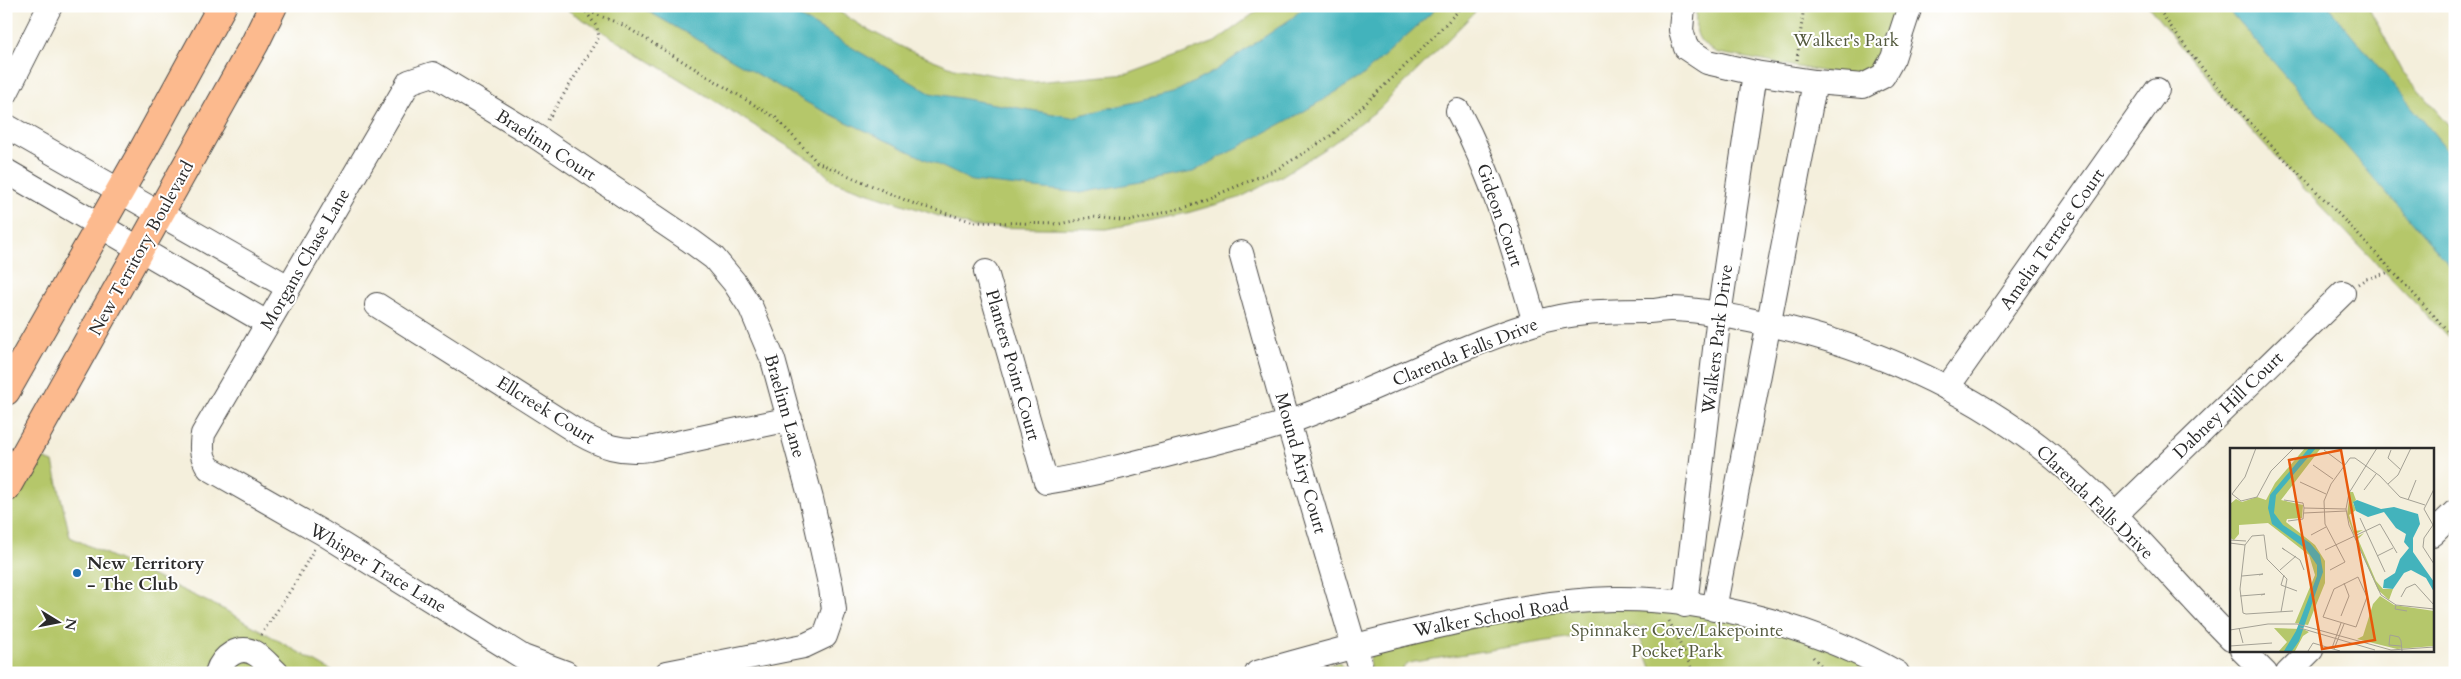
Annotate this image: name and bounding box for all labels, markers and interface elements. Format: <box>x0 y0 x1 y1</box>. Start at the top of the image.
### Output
park label: Walker's Park <box>1792 28 1899 53</box>
street label: Braelinn Court <box>491 104 601 187</box>
street label: New Territory Boulevard <box>83 156 200 340</box>
street label: Gideon Court <box>1470 160 1529 270</box>
street label: Amelia Terrace Court <box>1994 163 2111 315</box>
street label: Morgans Chase Lane <box>255 184 356 335</box>
street label: Walkers Park Drive <box>1696 263 1739 416</box>
street label: Planters Point Court <box>979 287 1046 444</box>
street label: Clarenda Falls Drive <box>1389 312 1542 393</box>
street label: Dabney Hill Court <box>2168 346 2289 465</box>
street label: Braelinn Lane <box>758 351 811 461</box>
street label: Ellcreek Court <box>492 370 600 451</box>
street label: Mound Airy Court <box>1268 390 1333 537</box>
street label: Clarenda Falls Drive <box>2030 440 2159 565</box>
inset map <box>2230 448 2434 652</box>
street label: Whisper Trace Lane <box>304 517 451 619</box>
place label: New Territory - The Club <box>87 551 205 597</box>
marker: New Territory - The Club <box>71 567 83 579</box>
street label: Walker School Road <box>1411 591 1571 644</box>
north arrow <box>32 596 82 646</box>
text: N <box>60 617 81 632</box>
park label: Spinnaker Cove/Lakepointe Pocket Park <box>1571 618 1783 664</box>

